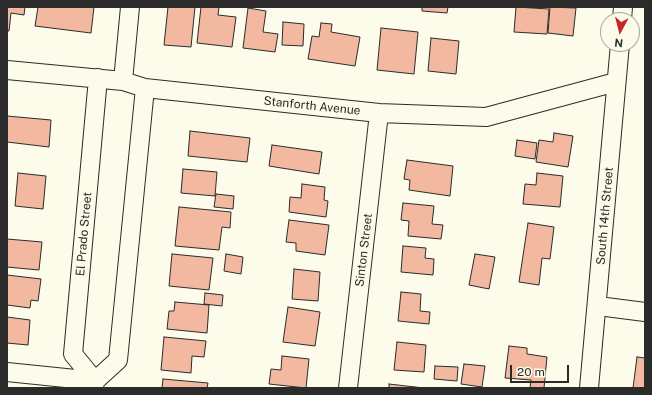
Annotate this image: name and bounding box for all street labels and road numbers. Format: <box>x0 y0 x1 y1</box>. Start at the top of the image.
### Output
street label: Stanforth Avenue <box>263 94 361 118</box>
street label: South 14th Street <box>594 166 616 266</box>
street label: El Prado Street <box>73 191 95 277</box>
street label: Sinton Street <box>352 212 376 288</box>

